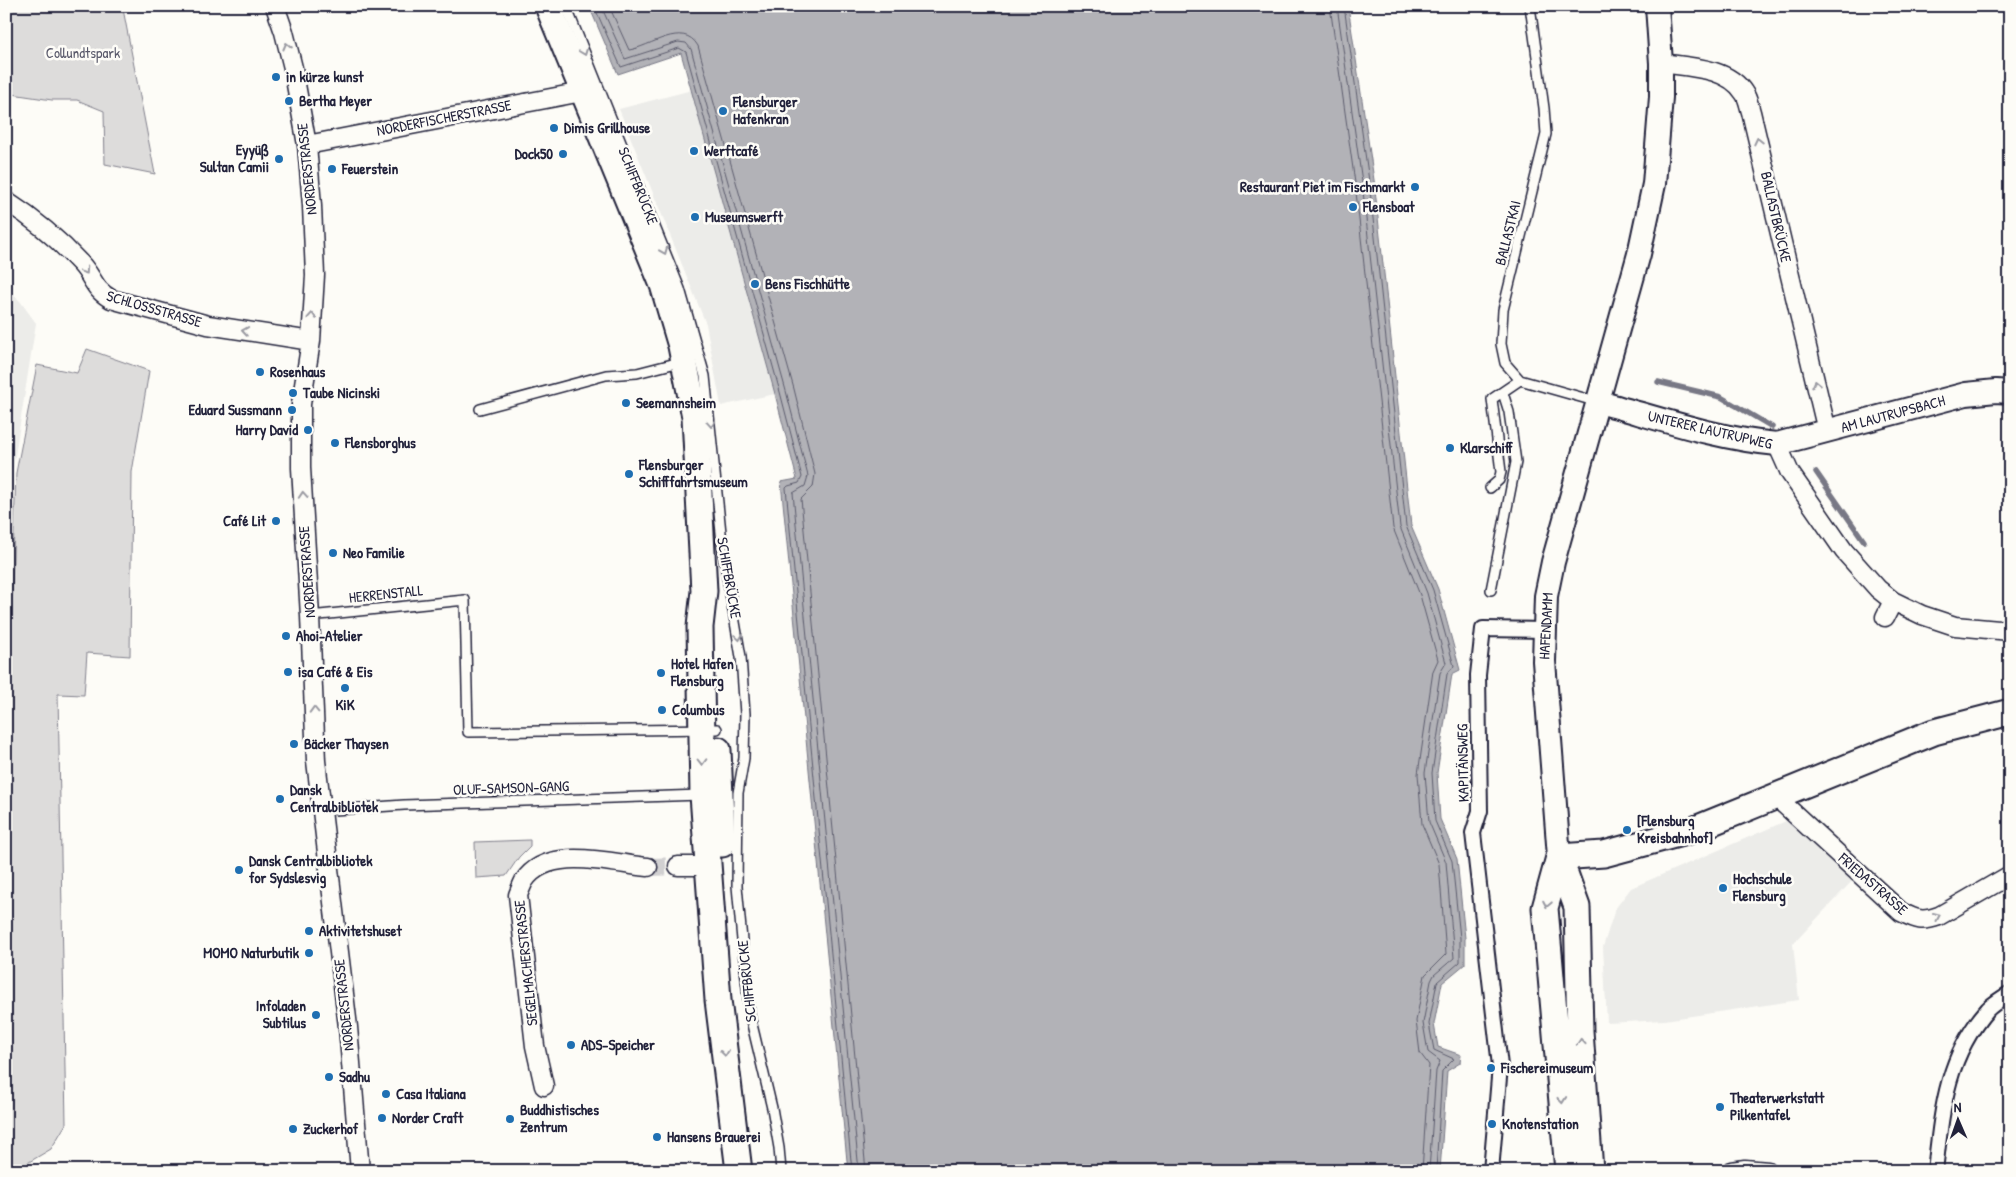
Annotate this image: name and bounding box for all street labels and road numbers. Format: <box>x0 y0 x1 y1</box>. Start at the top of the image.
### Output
street label: NORDERFISCHERSTRASSE <box>375 94 513 141</box>
street label: NORDERSTRASSE <box>291 122 322 216</box>
street label: SCHIFFBRÜCKE <box>613 144 664 228</box>
street label: BALLASTBRÜCKE <box>1756 169 1797 265</box>
street label: BALLASTKAI <box>1489 198 1526 267</box>
street label: SCHLOSSSTRASSE <box>104 285 205 332</box>
street label: AM LAUTRUPSBACH <box>1838 390 1947 438</box>
street label: UNTERER LAUTRUPWEG <box>1646 405 1775 454</box>
street label: NORDERSTRASSE <box>293 525 320 619</box>
street label: SCHIFFBRÜCKE <box>712 536 747 621</box>
street label: HERRENSTALL <box>348 579 424 608</box>
street label: HAFENDAMM <box>1533 592 1558 660</box>
street label: KAPITÄNSWEG <box>1451 723 1474 802</box>
street label: OLUF-SAMSON-GANG <box>453 775 570 800</box>
street label: FRIEDASTRASSE <box>1833 847 1913 920</box>
street label: SEGELMACHERSTRASSE <box>508 899 543 1027</box>
street label: SCHIFFBRÜCKE <box>732 939 761 1023</box>
street label: NORDERSTRASSE <box>328 958 359 1052</box>

